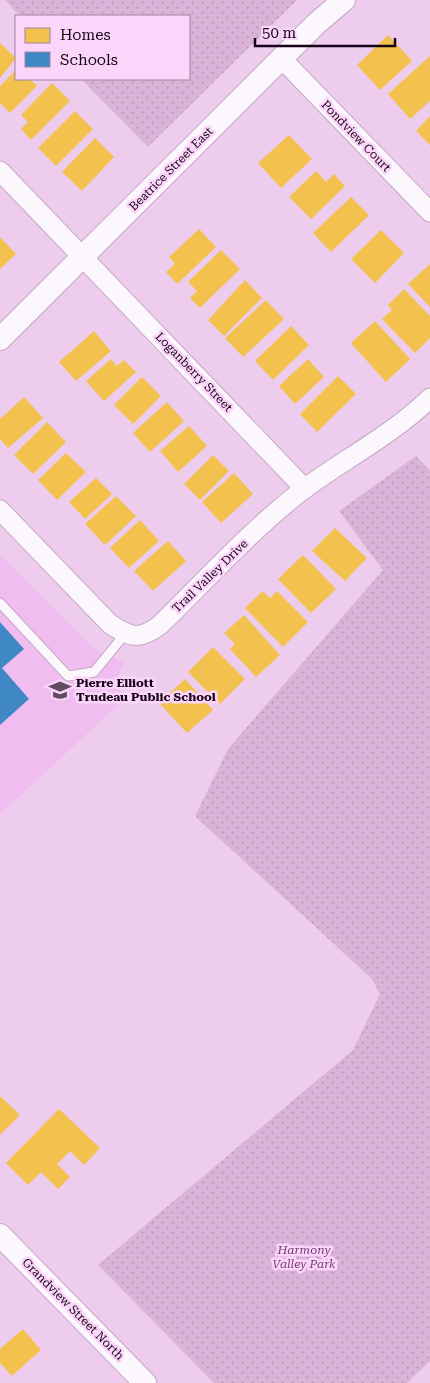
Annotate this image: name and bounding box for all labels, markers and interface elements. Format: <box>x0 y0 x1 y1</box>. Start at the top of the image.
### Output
legend <box>15 15 190 80</box>
scale bar <box>255 15 395 47</box>
text: 50 m <box>262 24 297 42</box>
text: Homes <box>60 26 111 44</box>
text: Schools <box>60 51 118 69</box>
street label: Pondview Court <box>318 97 394 175</box>
street label: Beatrice Street East <box>126 124 216 214</box>
street label: Loganberry Street <box>153 330 236 415</box>
street label: Trail Valley Drive <box>169 536 251 616</box>
place label: Pierre Elliott Trudeau Public School <box>76 676 216 704</box>
school or university icon: Pierre Elliott Trudeau Public School <box>47 677 73 703</box>
park label: Harmony Valley Park <box>273 1243 336 1271</box>
street label: Grandview Street North <box>19 1255 127 1363</box>

